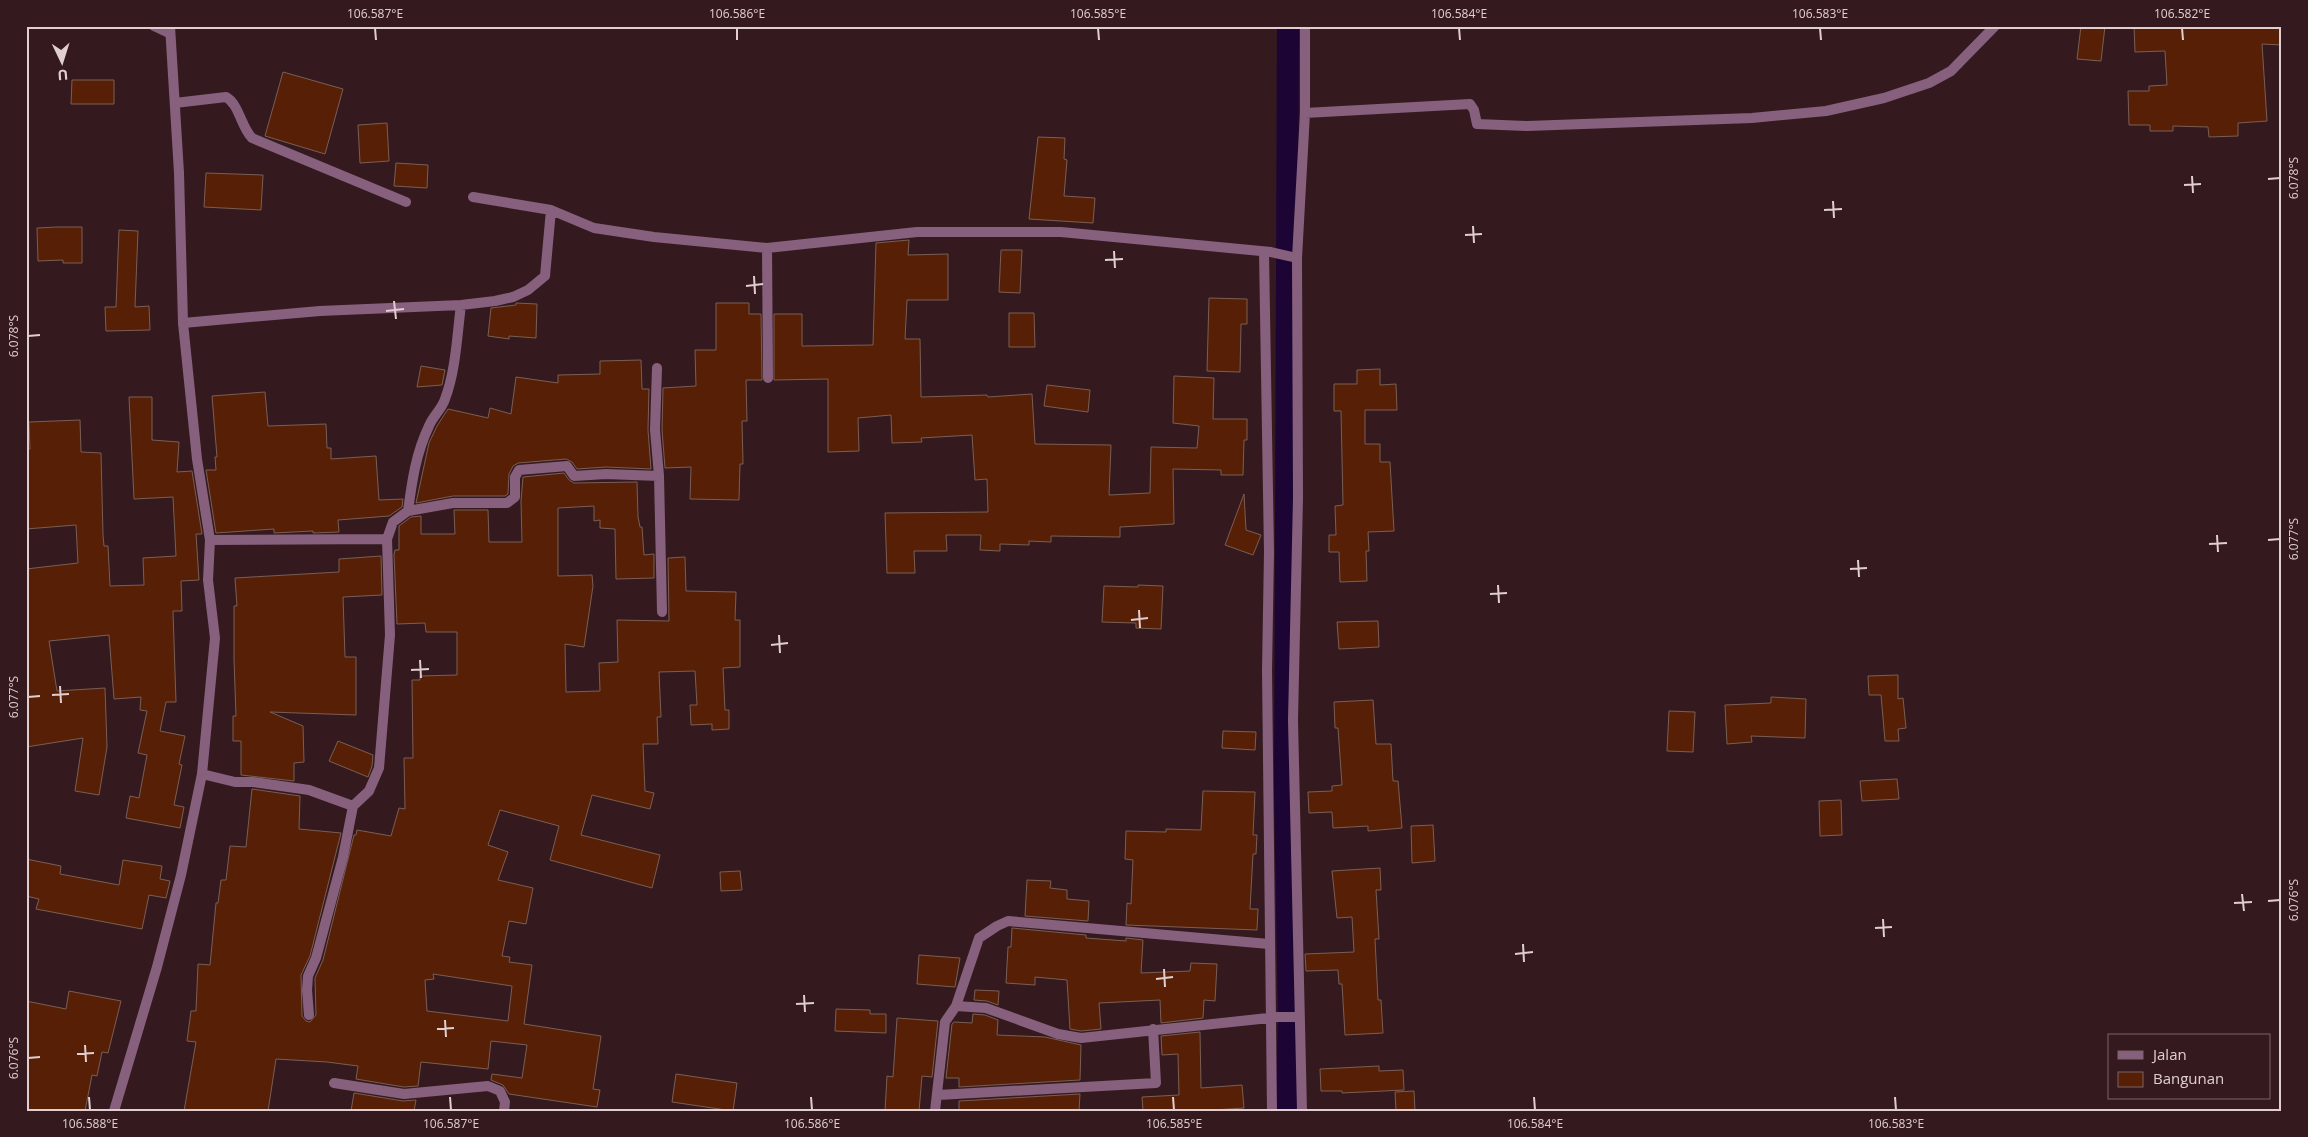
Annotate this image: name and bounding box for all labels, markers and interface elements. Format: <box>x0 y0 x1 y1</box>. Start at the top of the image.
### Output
text: 106.587°E <box>347 5 403 22</box>
text: 106.586°E <box>709 5 765 22</box>
text: 106.585°E <box>1070 5 1126 22</box>
text: 106.584°E <box>1431 5 1487 22</box>
text: 106.583°E <box>1792 5 1848 22</box>
text: 106.582°E <box>2154 5 2210 22</box>
north arrow <box>38 38 88 88</box>
text: U <box>57 66 69 85</box>
text: 6.078°S <box>2285 157 2302 199</box>
text: 6.078°S <box>5 315 22 357</box>
text: 6.077°S <box>2285 518 2302 560</box>
text: 6.077°S <box>5 676 22 718</box>
text: 6.076°S <box>2285 879 2302 921</box>
legend <box>2108 1034 2270 1100</box>
text: 6.076°S <box>5 1037 22 1079</box>
text: Jalan <box>2151 1044 2187 1064</box>
text: Bangunan <box>2153 1068 2224 1088</box>
text: 106.588°E <box>62 1115 118 1132</box>
text: 106.587°E <box>423 1115 479 1132</box>
text: 106.586°E <box>784 1115 840 1132</box>
text: 106.585°E <box>1146 1115 1202 1132</box>
text: 106.584°E <box>1507 1115 1563 1132</box>
text: 106.583°E <box>1868 1115 1924 1132</box>

